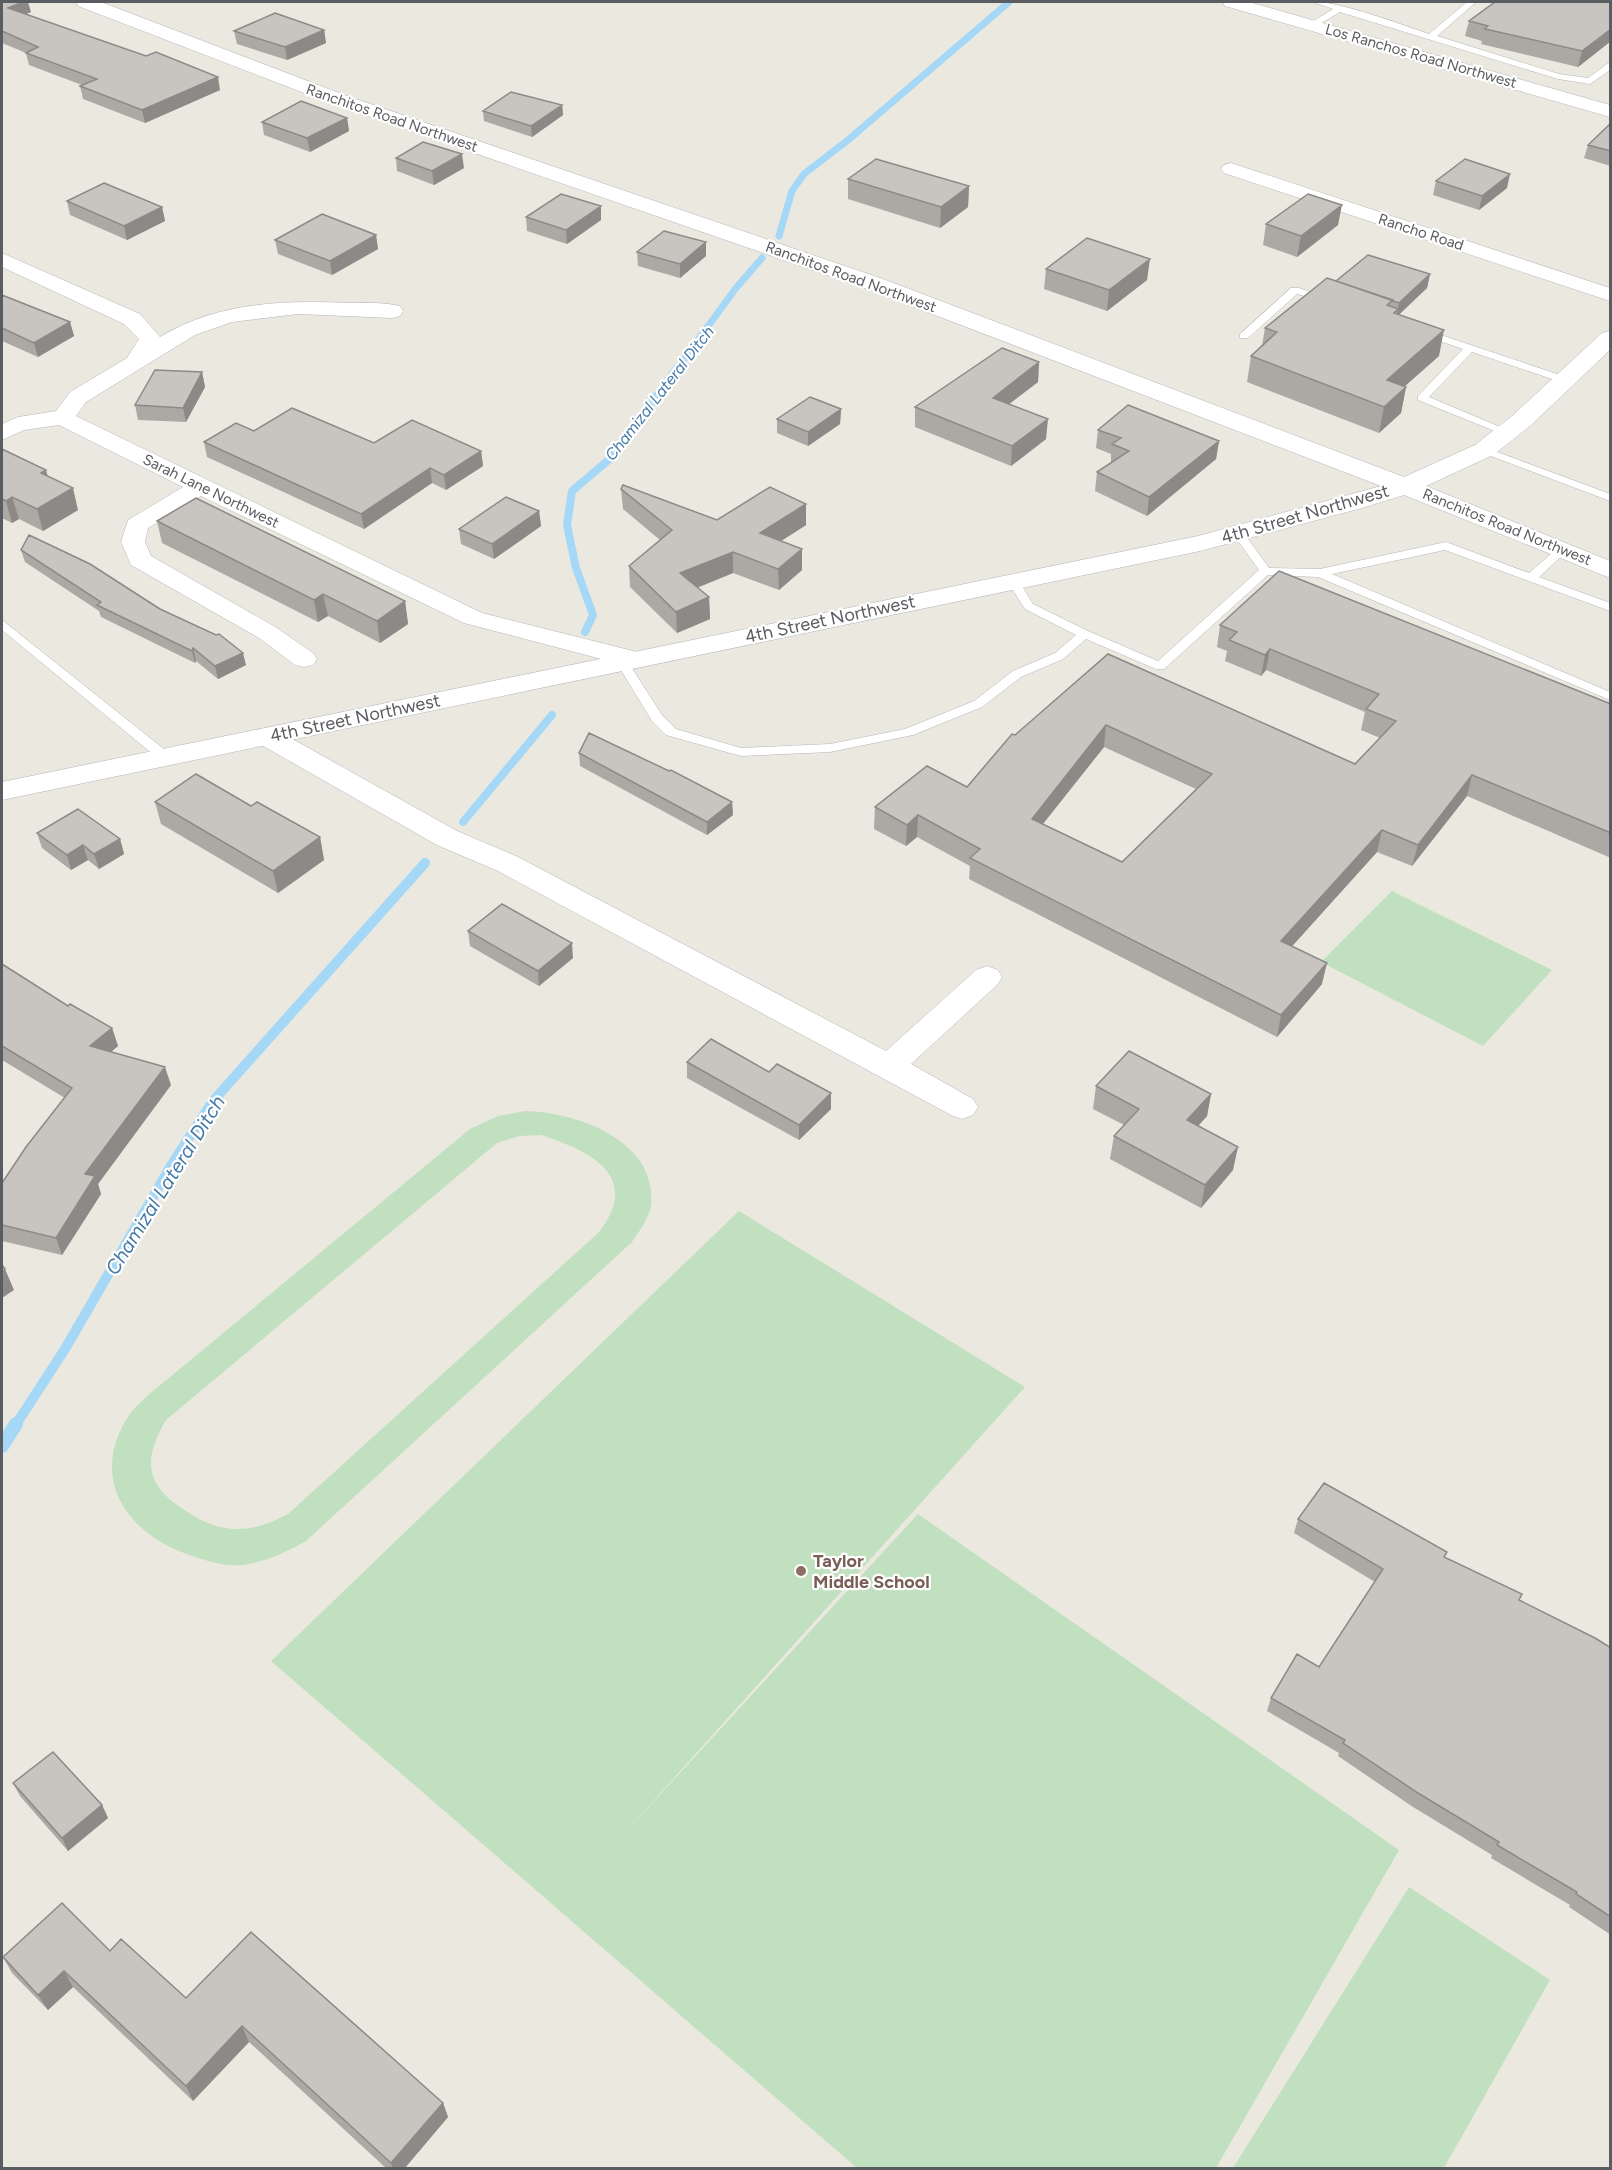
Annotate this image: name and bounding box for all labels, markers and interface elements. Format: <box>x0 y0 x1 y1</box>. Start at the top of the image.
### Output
street label: Los Ranchos Road Northwest <box>1323 20 1519 92</box>
street label: Ranchitos Road Northwest <box>304 80 481 156</box>
street label: Rancho Road <box>1376 210 1466 254</box>
street label: Ranchitos Road Northwest <box>763 238 939 316</box>
water label: Chamizal Lateral Ditch <box>601 322 718 464</box>
street label: Sarah Lane Northwest <box>140 450 282 532</box>
street label: 4th Street Northwest <box>1219 479 1392 548</box>
street label: Ranchitos Road Northwest <box>1420 485 1594 569</box>
street label: 4th Street Northwest <box>743 590 917 648</box>
street label: 4th Street Northwest <box>268 689 442 747</box>
water label: Chamizal Lateral Ditch <box>100 1091 230 1279</box>
place label: Taylor Middle School <box>813 1550 930 1593</box>
marker: Taylor Middle School <box>794 1564 808 1578</box>

